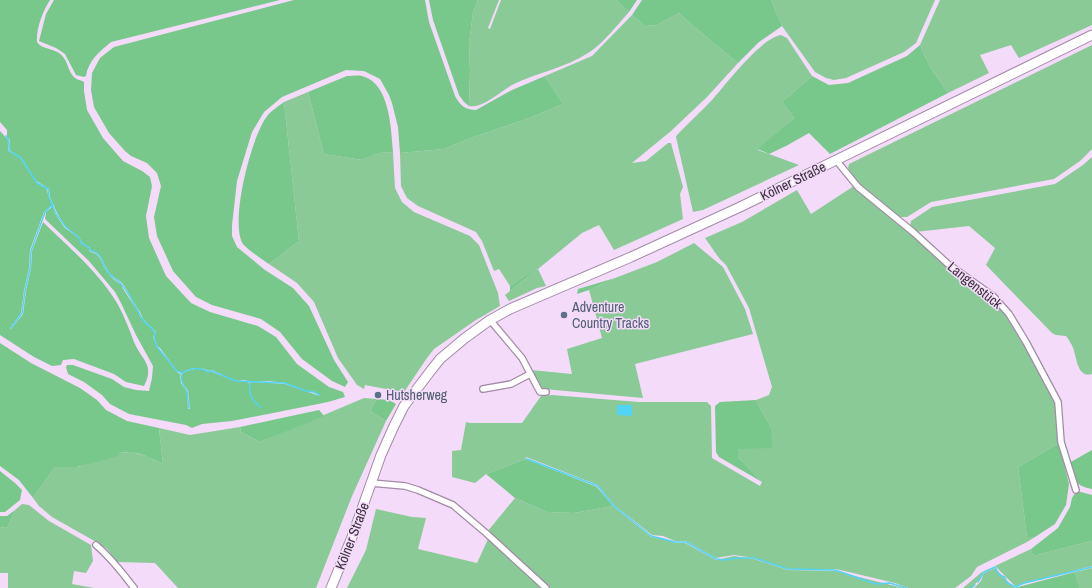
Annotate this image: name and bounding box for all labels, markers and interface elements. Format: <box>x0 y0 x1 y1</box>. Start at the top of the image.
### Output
street label: Kölner Straße <box>757 157 829 205</box>
street label: Langenstück <box>944 258 1006 313</box>
place label: Adventure Country Tracks <box>571 298 649 332</box>
marker: Adventure Country Tracks <box>559 310 569 320</box>
place label: Hutsherweg <box>386 386 448 404</box>
marker: Hutsherweg <box>373 390 383 400</box>
street label: Kölner Straße <box>331 500 373 572</box>

